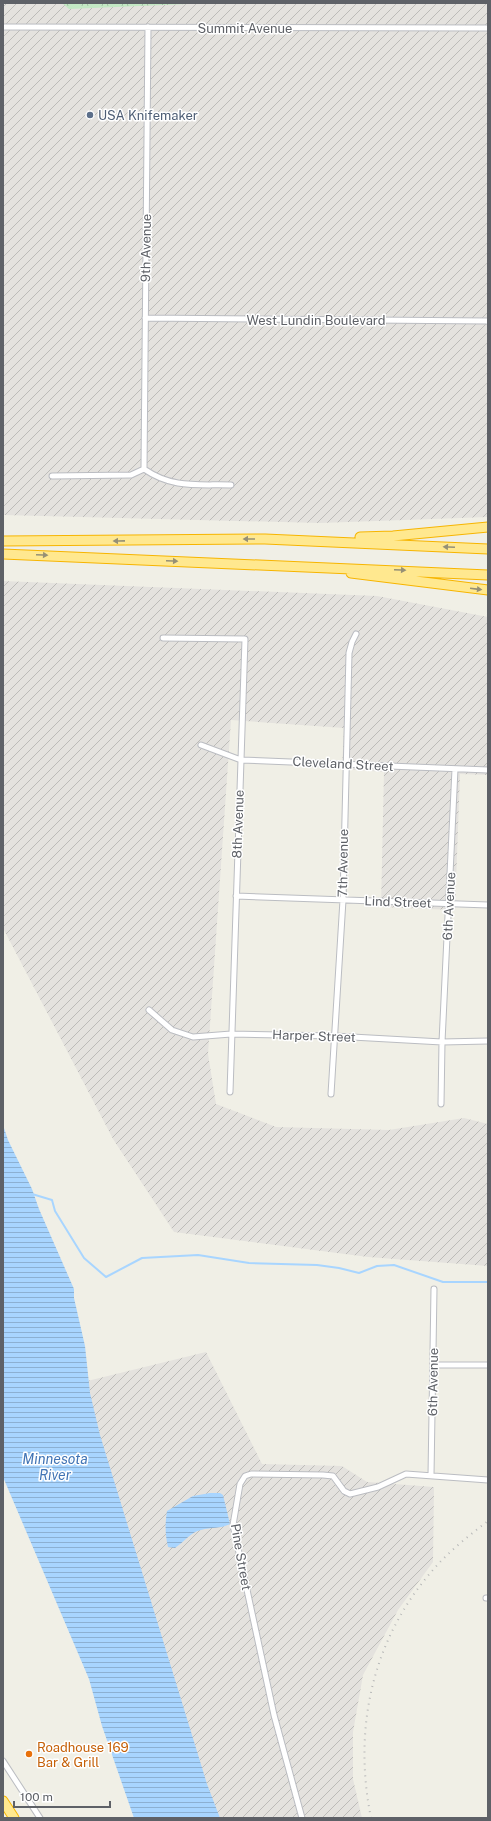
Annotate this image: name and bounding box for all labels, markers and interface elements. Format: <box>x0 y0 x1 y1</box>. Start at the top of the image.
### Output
street label: Summit Avenue <box>198 21 292 36</box>
place label: USA Knifemaker <box>98 108 198 123</box>
marker: USA Knifemaker <box>85 110 95 120</box>
street label: 9th Avenue <box>138 214 154 282</box>
street label: West Lundin Boulevard <box>246 313 386 328</box>
one-way arrow <box>242 536 255 542</box>
one-way arrow <box>113 537 125 544</box>
one-way arrow <box>443 543 455 550</box>
one-way arrow <box>36 552 48 559</box>
one-way arrow <box>166 558 179 564</box>
one-way arrow <box>394 567 406 574</box>
one-way arrow <box>470 586 482 592</box>
street label: Cleveland Street <box>292 754 394 774</box>
street label: 8th Avenue <box>229 789 247 859</box>
street label: 7th Avenue <box>335 829 351 897</box>
street label: 6th Avenue <box>440 871 458 941</box>
street label: Lind Street <box>364 893 432 911</box>
street label: Harper Street <box>272 1027 356 1045</box>
street label: 6th Avenue <box>425 1348 441 1416</box>
water label: Minnesota River <box>22 1451 88 1483</box>
street label: Pine Street <box>228 1522 254 1592</box>
place label: Roadhouse 169 Bar & Grill <box>37 1740 129 1770</box>
marker: Roadhouse 169 Bar & Grill <box>24 1749 34 1759</box>
scale bar <box>14 1783 110 1809</box>
text: 100 m <box>20 1790 53 1804</box>

